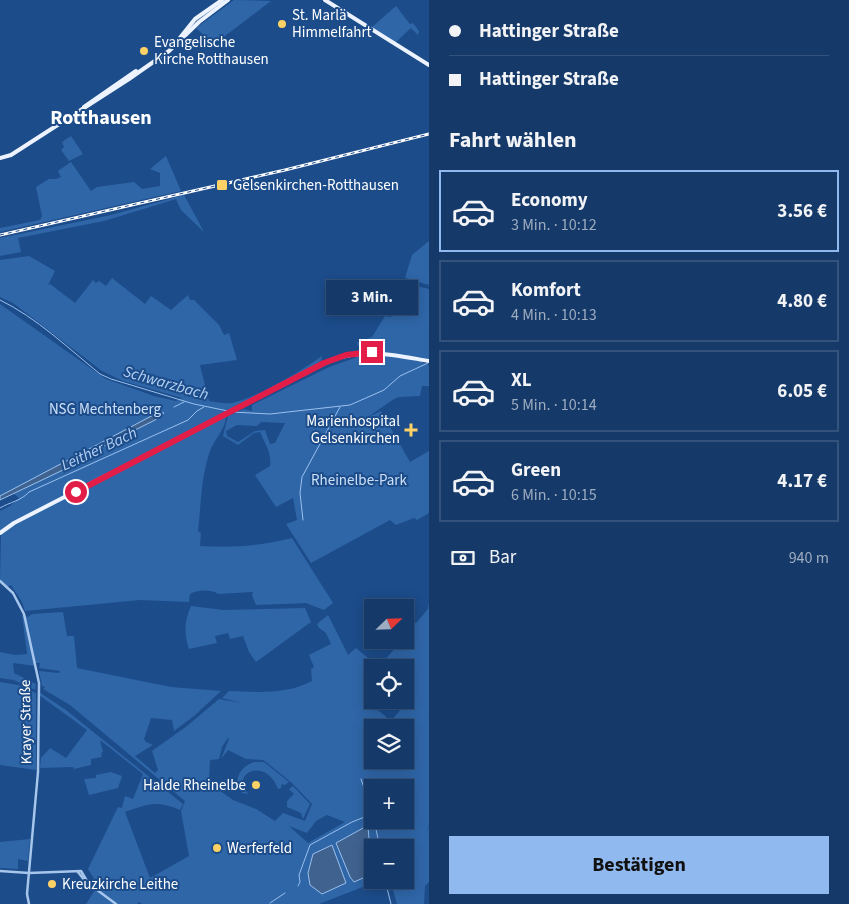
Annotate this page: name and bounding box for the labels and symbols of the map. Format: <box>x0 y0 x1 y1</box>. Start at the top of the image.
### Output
place label: St. Marlä Himmelfahrt <box>292 5 372 43</box>
marker: St. Marlä Himmelfahrt <box>276 18 288 30</box>
place label: Evangelische Kirche Rotthausen <box>154 32 269 70</box>
marker: Evangelische Kirche Rotthausen <box>138 45 150 57</box>
district label: Rotthausen <box>50 104 152 132</box>
place label: Gelsenkirchen-Rotthausen <box>233 175 399 196</box>
marker: Gelsenkirchen-Rotthausen <box>215 178 229 192</box>
callout: 3 Min. <box>326 280 418 314</box>
route end <box>361 341 383 363</box>
water label: Schwarzbach <box>121 360 211 406</box>
park label: NSG Mechtenberg <box>49 399 162 420</box>
place label: Marienhospital Gelsenkirchen <box>306 411 400 449</box>
water label: Leither Bach <box>57 422 141 476</box>
marker: Marienhospital Gelsenkirchen <box>404 423 418 437</box>
park label: Rheinelbe-Park <box>311 470 408 491</box>
route start <box>65 481 87 503</box>
north arrow <box>364 599 414 649</box>
street label: Krayer Straße <box>15 679 37 765</box>
place label: Halde Rheinelbe <box>143 775 246 796</box>
marker: Halde Rheinelbe <box>250 779 262 791</box>
place label: Werferfeld <box>227 838 292 859</box>
marker: Werferfeld <box>211 842 223 854</box>
place label: Kreuzkirche Leithe <box>62 874 178 895</box>
marker: Kreuzkirche Leithe <box>46 878 58 890</box>

